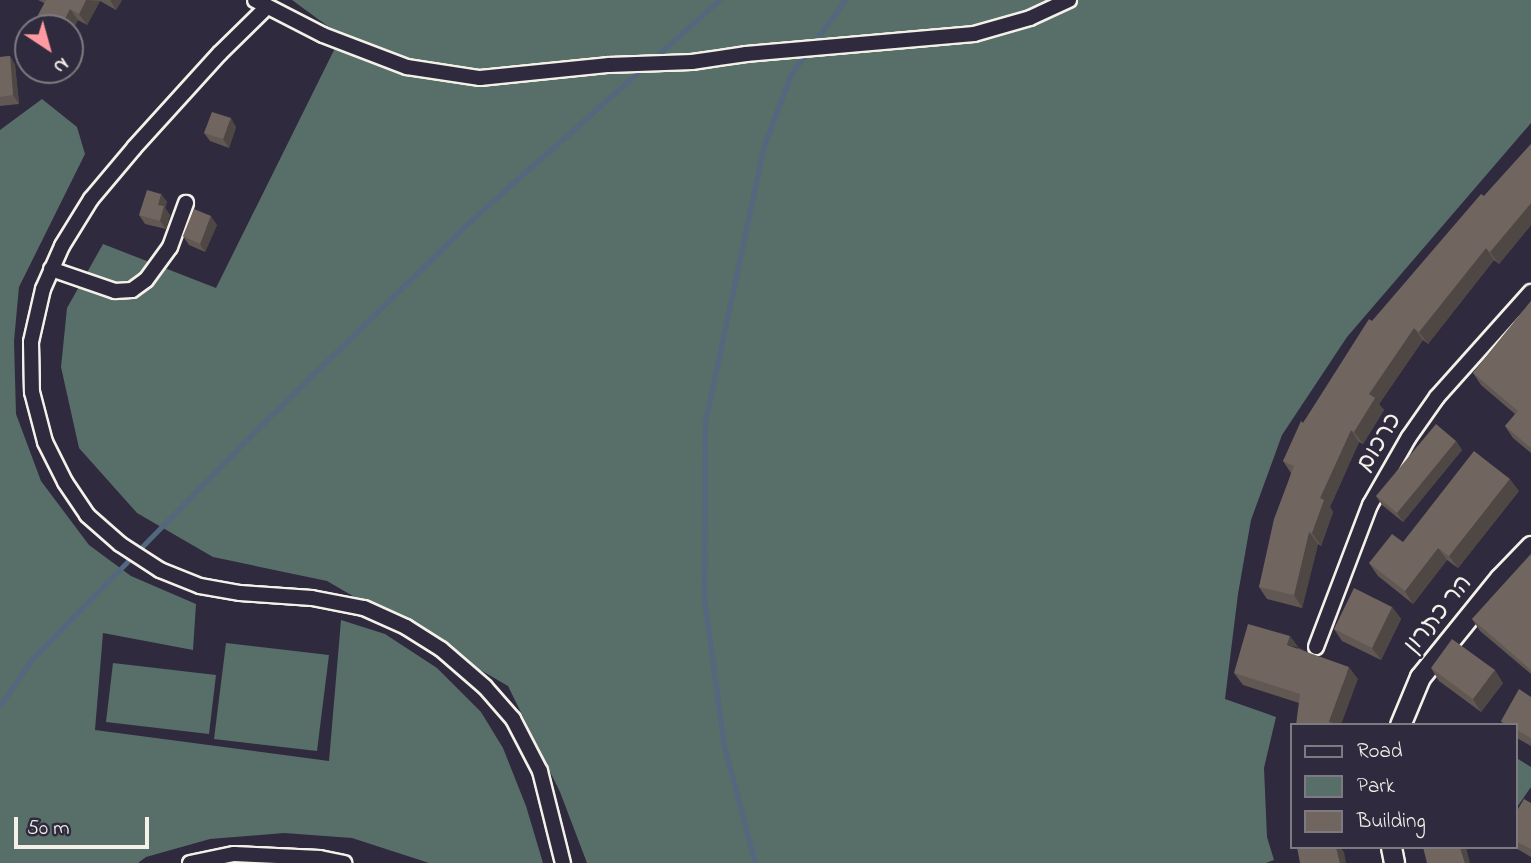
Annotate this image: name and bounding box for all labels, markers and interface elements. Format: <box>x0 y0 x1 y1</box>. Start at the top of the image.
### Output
north arrow <box>14 14 84 84</box>
text: N <box>47 50 74 79</box>
street label: כרכום <box>1351 408 1409 478</box>
street label: הר כתרון <box>1399 570 1479 660</box>
legend <box>1290 723 1517 849</box>
text: Road <box>1357 737 1403 767</box>
text: Park <box>1357 772 1395 802</box>
scale bar <box>18 804 152 848</box>
text: Building <box>1357 807 1426 837</box>
text: 50 m <box>27 814 70 844</box>

